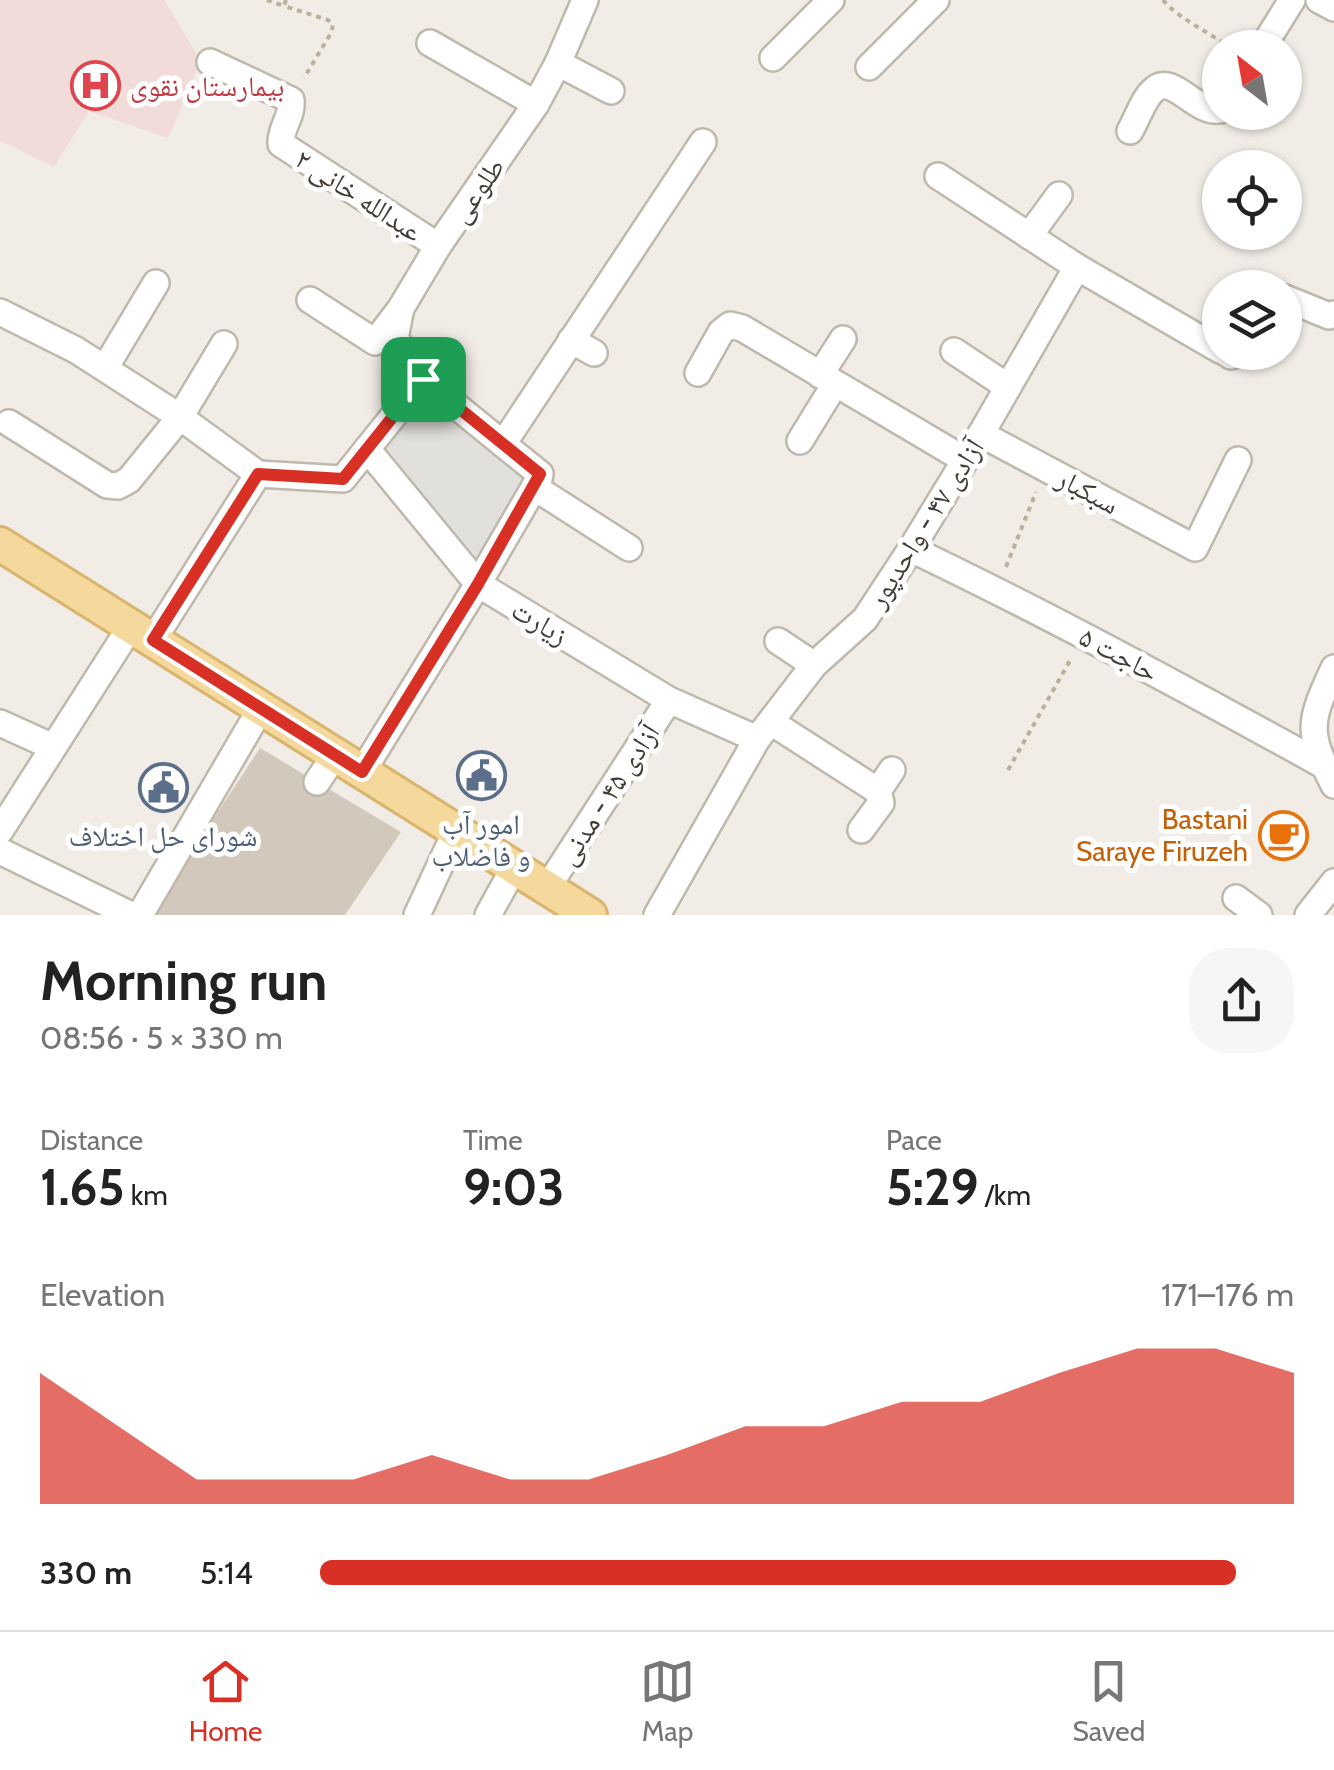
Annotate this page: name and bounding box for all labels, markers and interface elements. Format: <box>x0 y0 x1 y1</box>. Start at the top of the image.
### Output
north arrow <box>1202 30 1302 130</box>
map controls <box>1202 30 1302 370</box>
hospital icon: بیمارستان نقوی <box>69 60 121 112</box>
place label: بیمارستان نقوی <box>130 69 284 103</box>
street label: عبدالله خانی ۲ <box>289 141 429 250</box>
button: locate <box>1202 150 1302 250</box>
street label: طلوعی <box>442 151 512 230</box>
button: layers <box>1202 270 1302 370</box>
pin <box>381 337 466 422</box>
icon: arrive <box>396 352 451 407</box>
street label: آزادی ۴۷ - واحدپور <box>859 431 991 615</box>
street label: سبکبار <box>1050 460 1125 521</box>
street label: زیارت <box>506 592 574 652</box>
street label: حاجت ۵ <box>1074 619 1164 689</box>
street label: آزادی ۴۵ - مدنی <box>550 716 668 872</box>
public building icon: امور آب و فاضلاب <box>455 750 507 802</box>
public building icon: شورای حل اختلاف <box>137 762 189 814</box>
place label: Bastani Saraye Firuzeh <box>1076 802 1248 868</box>
place label: امور آب و فاضلاب <box>432 807 530 873</box>
cafe icon: Bastani Saraye Firuzeh <box>1257 809 1309 861</box>
place label: شورای حل اختلاف <box>69 819 257 854</box>
text: Morning run <box>40 947 327 1014</box>
button: share <box>1189 948 1294 1053</box>
text: 08:56 · 5 × 330 m <box>40 1018 283 1057</box>
text: Distance <box>40 1123 143 1157</box>
text: Time <box>463 1123 523 1157</box>
text: Pace <box>886 1123 942 1157</box>
text: 1.65 <box>40 1157 125 1218</box>
text: 9:03 <box>463 1157 564 1218</box>
text: 5:29 <box>886 1157 979 1218</box>
text: km <box>125 1178 168 1212</box>
text: /km <box>979 1178 1031 1212</box>
text: Elevation <box>40 1275 165 1314</box>
text: 171–176 m <box>1161 1275 1294 1314</box>
text: 330 m <box>40 1553 132 1592</box>
text: 5:14 <box>200 1553 253 1592</box>
tab: Home <box>189 1654 262 1748</box>
tab: Map <box>640 1654 695 1748</box>
tab: Saved <box>1073 1654 1145 1748</box>

